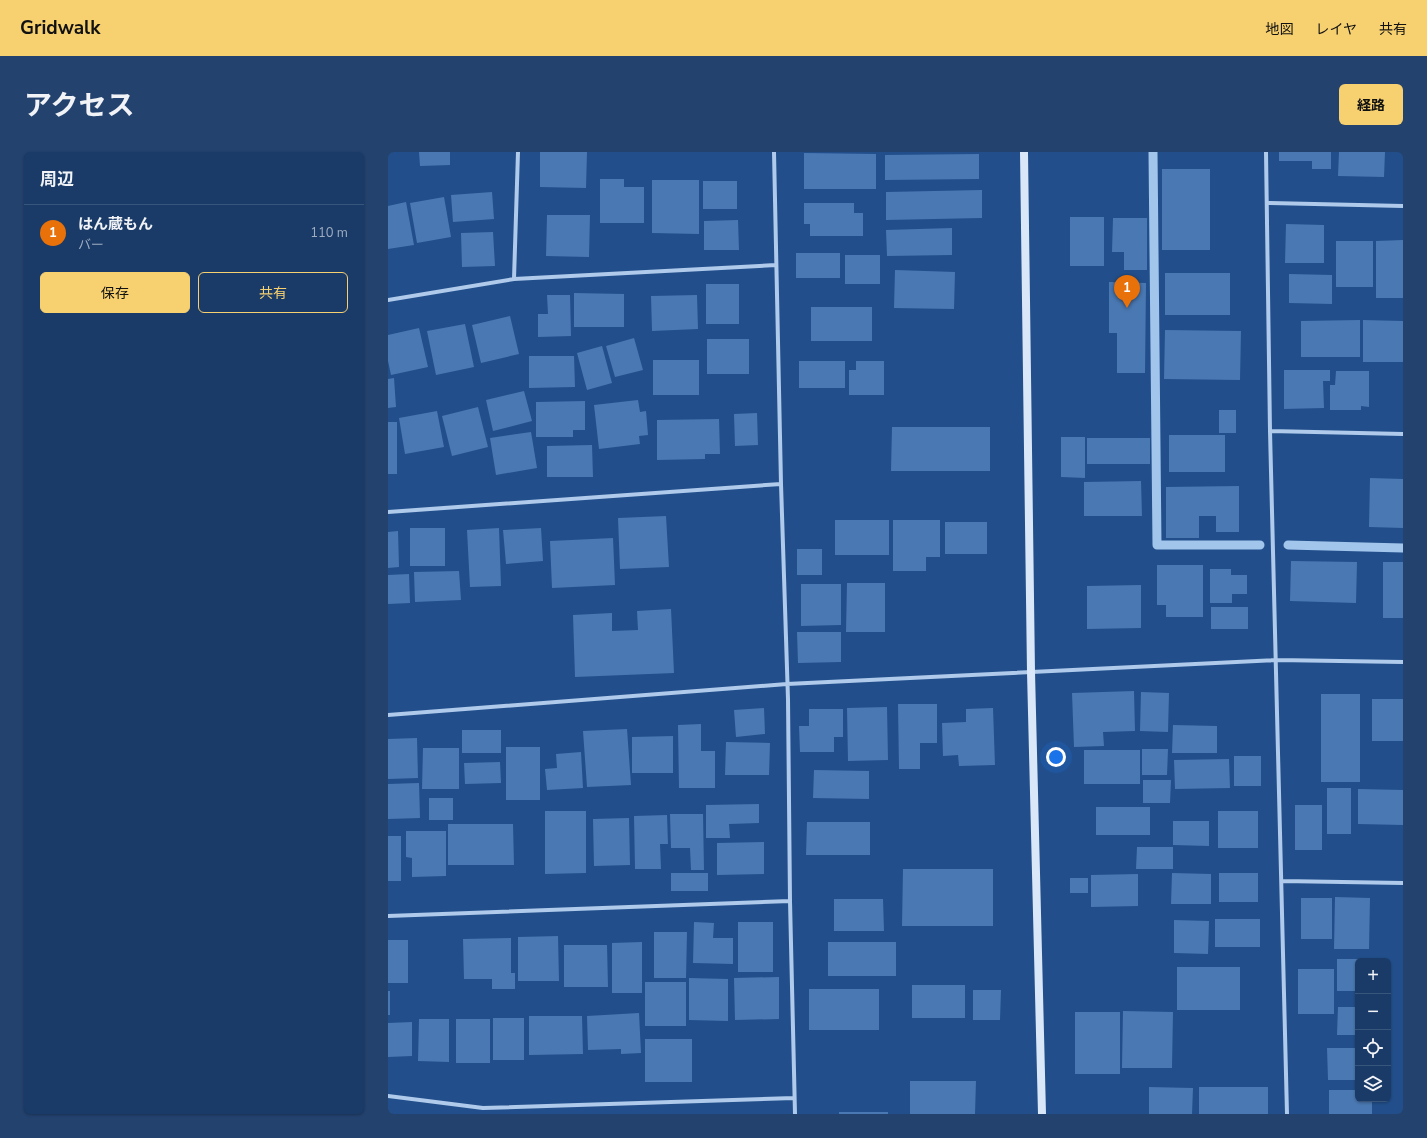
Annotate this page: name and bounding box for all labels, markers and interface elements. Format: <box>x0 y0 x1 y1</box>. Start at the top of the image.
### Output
text: Gridwalk <box>20 15 100 41</box>
text: 地図 <box>1265 20 1293 39</box>
text: レイヤ <box>1315 20 1357 39</box>
text: 共有 <box>1379 20 1407 39</box>
button: 経路 <box>1339 84 1403 125</box>
text: アクセス <box>24 87 135 125</box>
text: 周辺 <box>40 168 74 191</box>
text: はん蔵もん <box>78 214 153 234</box>
text: 1 <box>49 224 57 242</box>
text: 110 m <box>310 224 348 242</box>
text: バー <box>78 236 104 254</box>
button: 保存 <box>40 272 190 313</box>
button: 共有 <box>198 272 348 313</box>
pin: 1 <box>1114 275 1140 308</box>
your location <box>1046 747 1066 767</box>
map controls <box>1355 958 1391 1102</box>
button: + <box>1355 958 1391 994</box>
button: − <box>1355 994 1391 1030</box>
button: locate <box>1355 1030 1391 1066</box>
button: layers <box>1355 1066 1391 1102</box>

